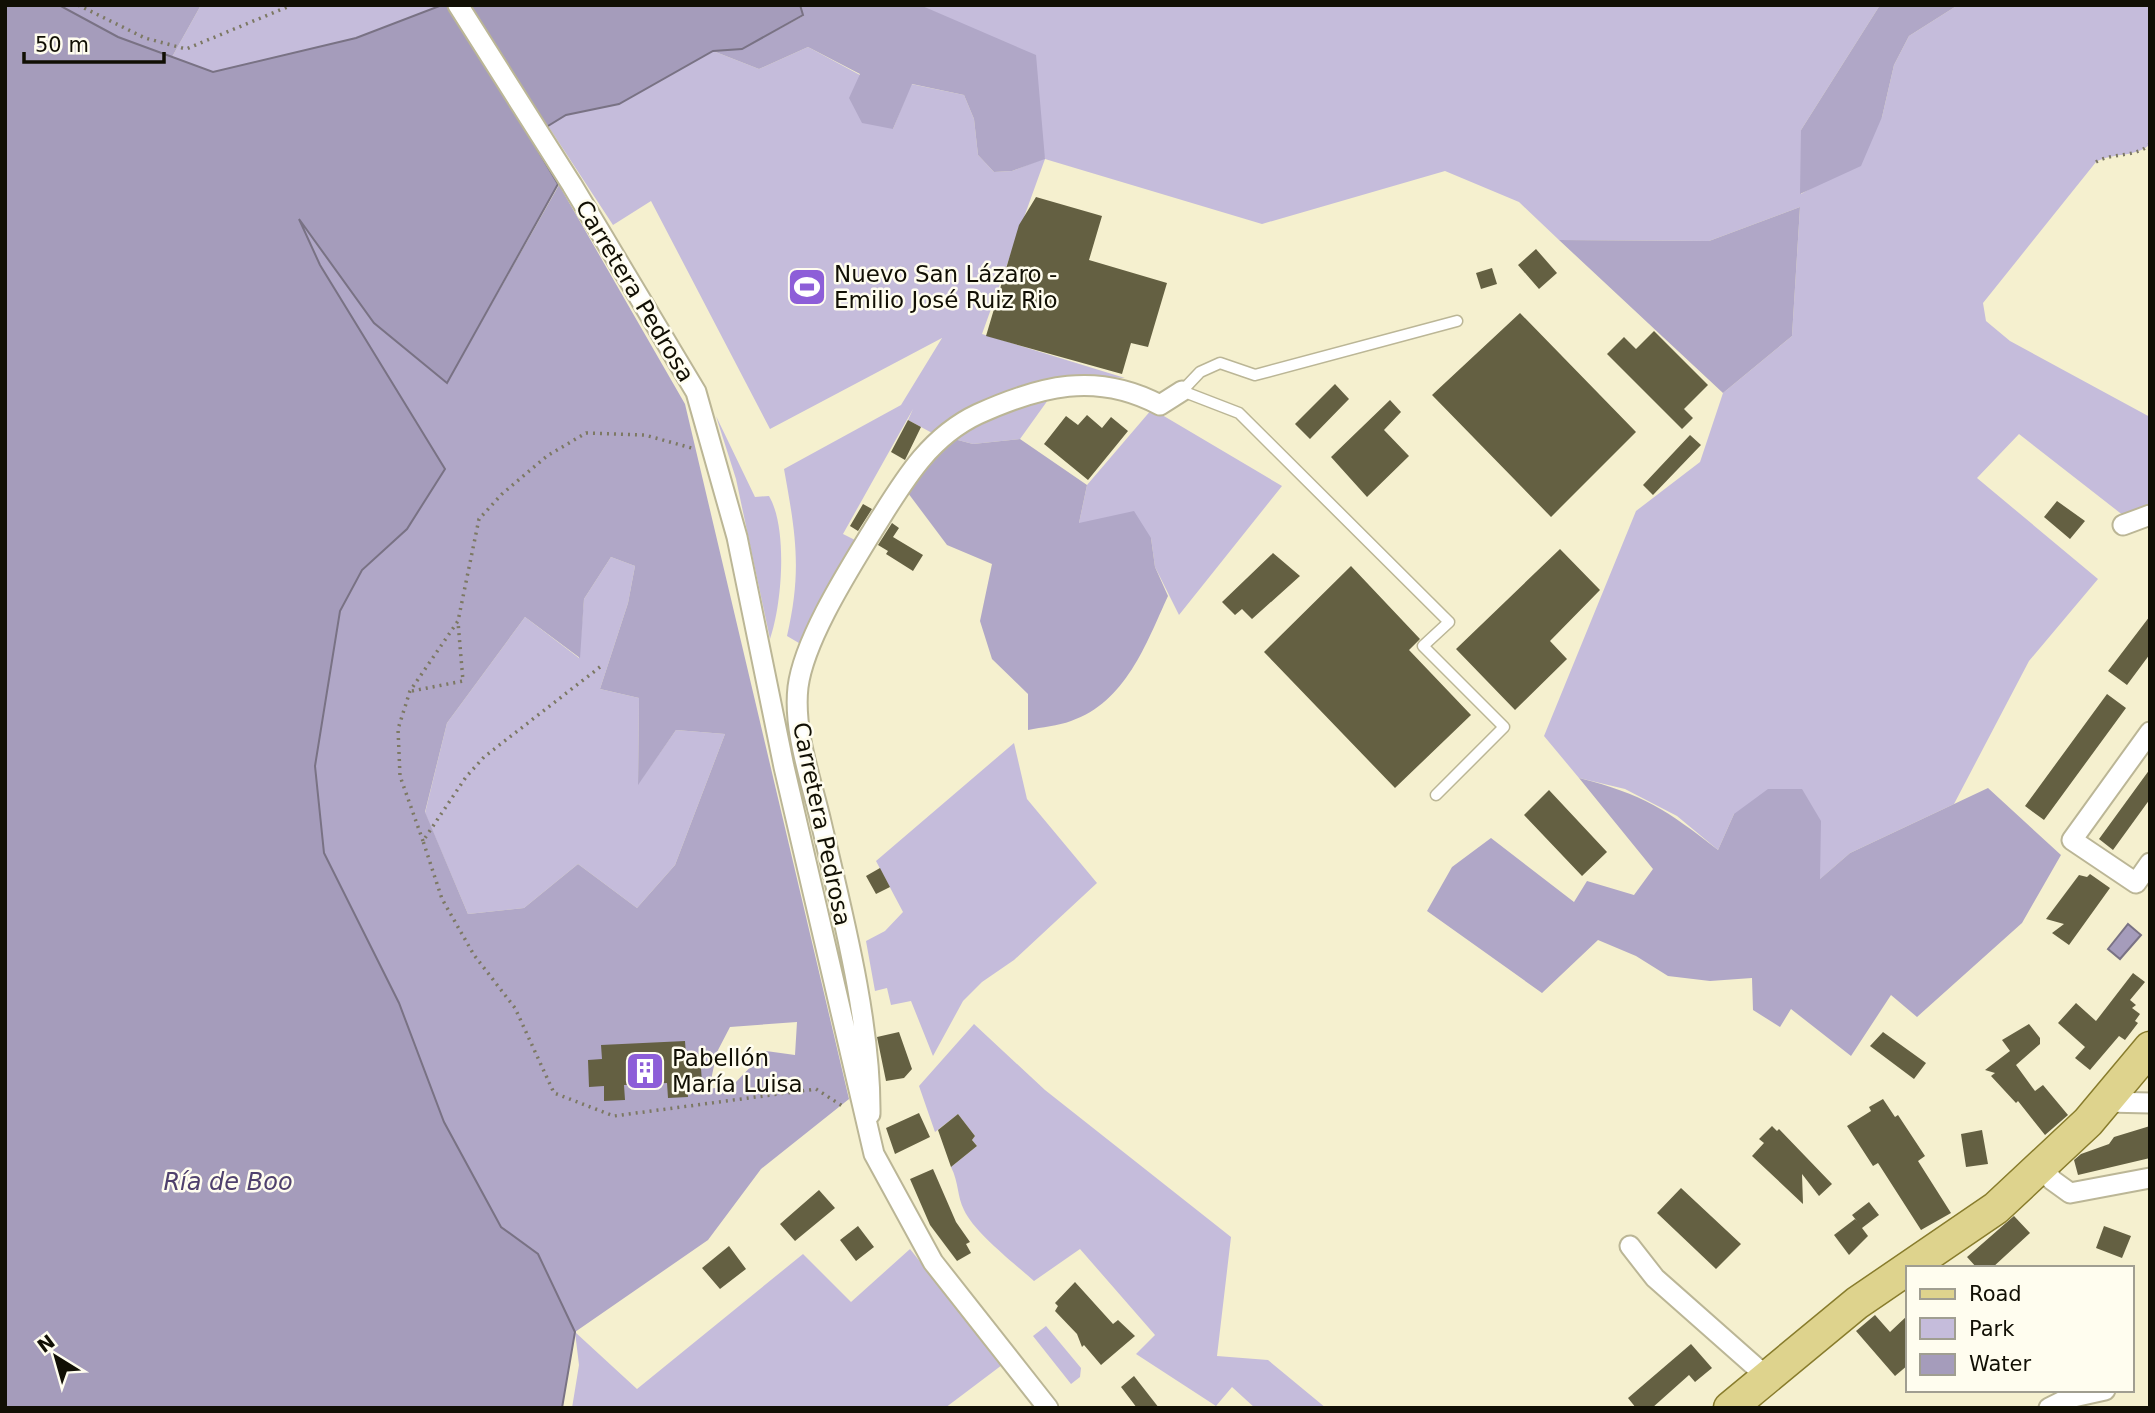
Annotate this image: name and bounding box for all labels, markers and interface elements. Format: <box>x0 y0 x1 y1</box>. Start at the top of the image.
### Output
scale bar <box>24 21 164 65</box>
text: 50 m <box>35 33 89 57</box>
street label: Carretera Pedrosa <box>570 195 700 387</box>
place label: Nuevo San Lázaro - Emilio José Ruiz Rio <box>834 261 1058 313</box>
sports icon: Nuevo San Lázaro - Emilio José Ruiz Rio <box>786 266 828 308</box>
street label: Carretera Pedrosa <box>788 720 856 928</box>
place label: Pabellón María Luisa <box>672 1045 803 1097</box>
building icon: Pabellón María Luisa <box>624 1050 666 1092</box>
water label: Ría de Boo <box>163 1168 293 1196</box>
legend <box>1906 1266 2134 1392</box>
text: Road <box>1969 1282 2022 1306</box>
text: Park <box>1969 1317 2015 1341</box>
north arrow <box>21 1322 91 1392</box>
text: N <box>33 1330 59 1357</box>
text: Water <box>1969 1352 2031 1376</box>

